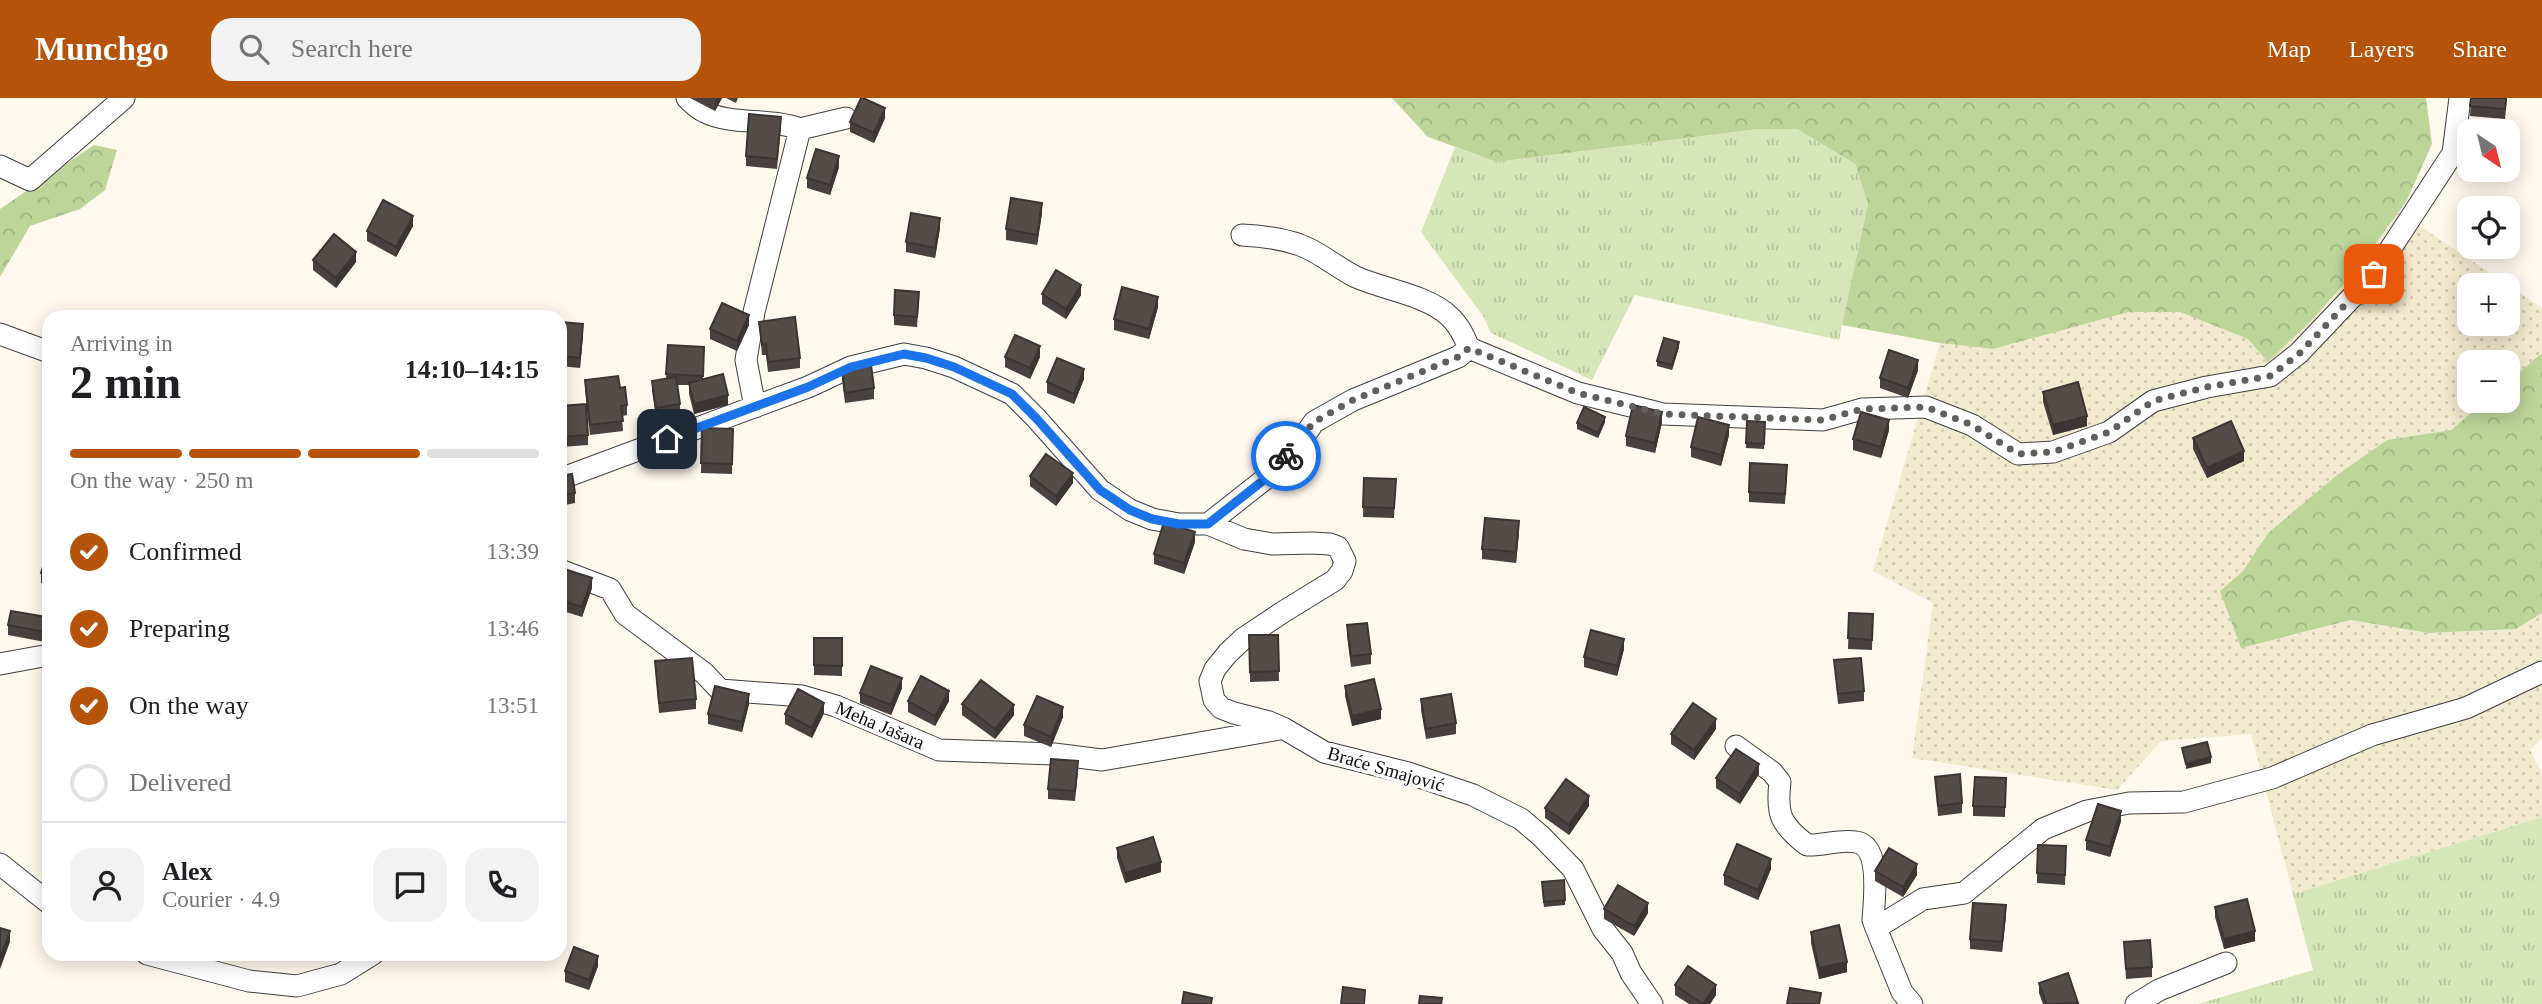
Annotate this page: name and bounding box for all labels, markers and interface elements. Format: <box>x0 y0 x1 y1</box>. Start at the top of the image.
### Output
search box <box>211 18 701 81</box>
icon: search <box>235 30 273 68</box>
text: Munchgo <box>35 31 169 67</box>
text: Search here <box>291 34 413 63</box>
text: Map <box>2267 36 2311 62</box>
text: Layers <box>2349 36 2414 62</box>
text: Share <box>2452 36 2507 62</box>
north arrow <box>2457 119 2520 182</box>
map controls <box>2457 119 2520 413</box>
button: locate <box>2457 196 2520 259</box>
pin <box>2344 244 2404 304</box>
icon: bag <box>2355 255 2393 293</box>
button: + <box>2457 273 2520 336</box>
text: Arriving in <box>70 331 173 356</box>
button: − <box>2457 350 2520 413</box>
text: 14:10–14:15 <box>405 355 539 384</box>
text: 2 min <box>70 357 181 408</box>
pin <box>637 409 697 469</box>
icon: home <box>648 420 686 458</box>
courier <box>1251 421 1321 491</box>
icon: bike <box>1267 437 1305 475</box>
text: On the way · 250 m <box>70 468 253 493</box>
icon: check <box>70 533 108 571</box>
text: Confirmed <box>129 537 242 566</box>
text: 13:39 <box>487 539 539 564</box>
icon: check <box>70 610 108 648</box>
text: Preparing <box>129 614 230 643</box>
text: 13:46 <box>487 616 539 641</box>
icon: check <box>70 687 108 725</box>
text: On the way <box>129 691 249 720</box>
text: 13:51 <box>487 693 539 718</box>
street label: Meha Jašara <box>832 697 928 753</box>
street label: Braće Smajović <box>1325 742 1447 796</box>
text: Delivered <box>129 768 232 797</box>
button: person <box>70 848 144 922</box>
button: chat <box>373 848 447 922</box>
button: phone <box>465 848 539 922</box>
text: Alex <box>162 857 213 886</box>
text: Courier · 4.9 <box>162 887 280 912</box>

